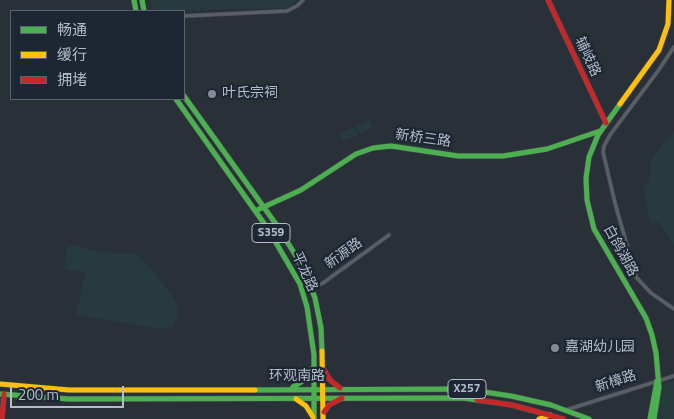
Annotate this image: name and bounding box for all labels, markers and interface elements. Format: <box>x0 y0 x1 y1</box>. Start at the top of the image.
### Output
legend <box>10 10 185 100</box>
text: 畅通 <box>57 18 87 41</box>
street label: 辅岐路 <box>571 34 603 80</box>
text: 缓行 <box>57 43 87 66</box>
text: 拥堵 <box>57 68 87 91</box>
place label: 叶氏宗祠 <box>222 86 278 102</box>
marker: 叶氏宗祠 <box>206 88 218 100</box>
street label: 新桥三路 <box>394 127 452 151</box>
street label: 白鸽湖路 <box>599 222 641 280</box>
road number: S359 <box>252 224 290 242</box>
street label: 新源路 <box>322 235 366 273</box>
street label: 平龙路 <box>288 249 320 295</box>
place label: 嘉湖幼儿园 <box>565 340 635 356</box>
marker: 嘉湖幼儿园 <box>549 342 561 354</box>
street label: 新樟路 <box>593 368 639 396</box>
street label: 环观南路 <box>269 369 325 385</box>
scale bar <box>12 376 126 408</box>
road number: X257 <box>448 379 486 398</box>
text: 200 m <box>18 383 59 406</box>

